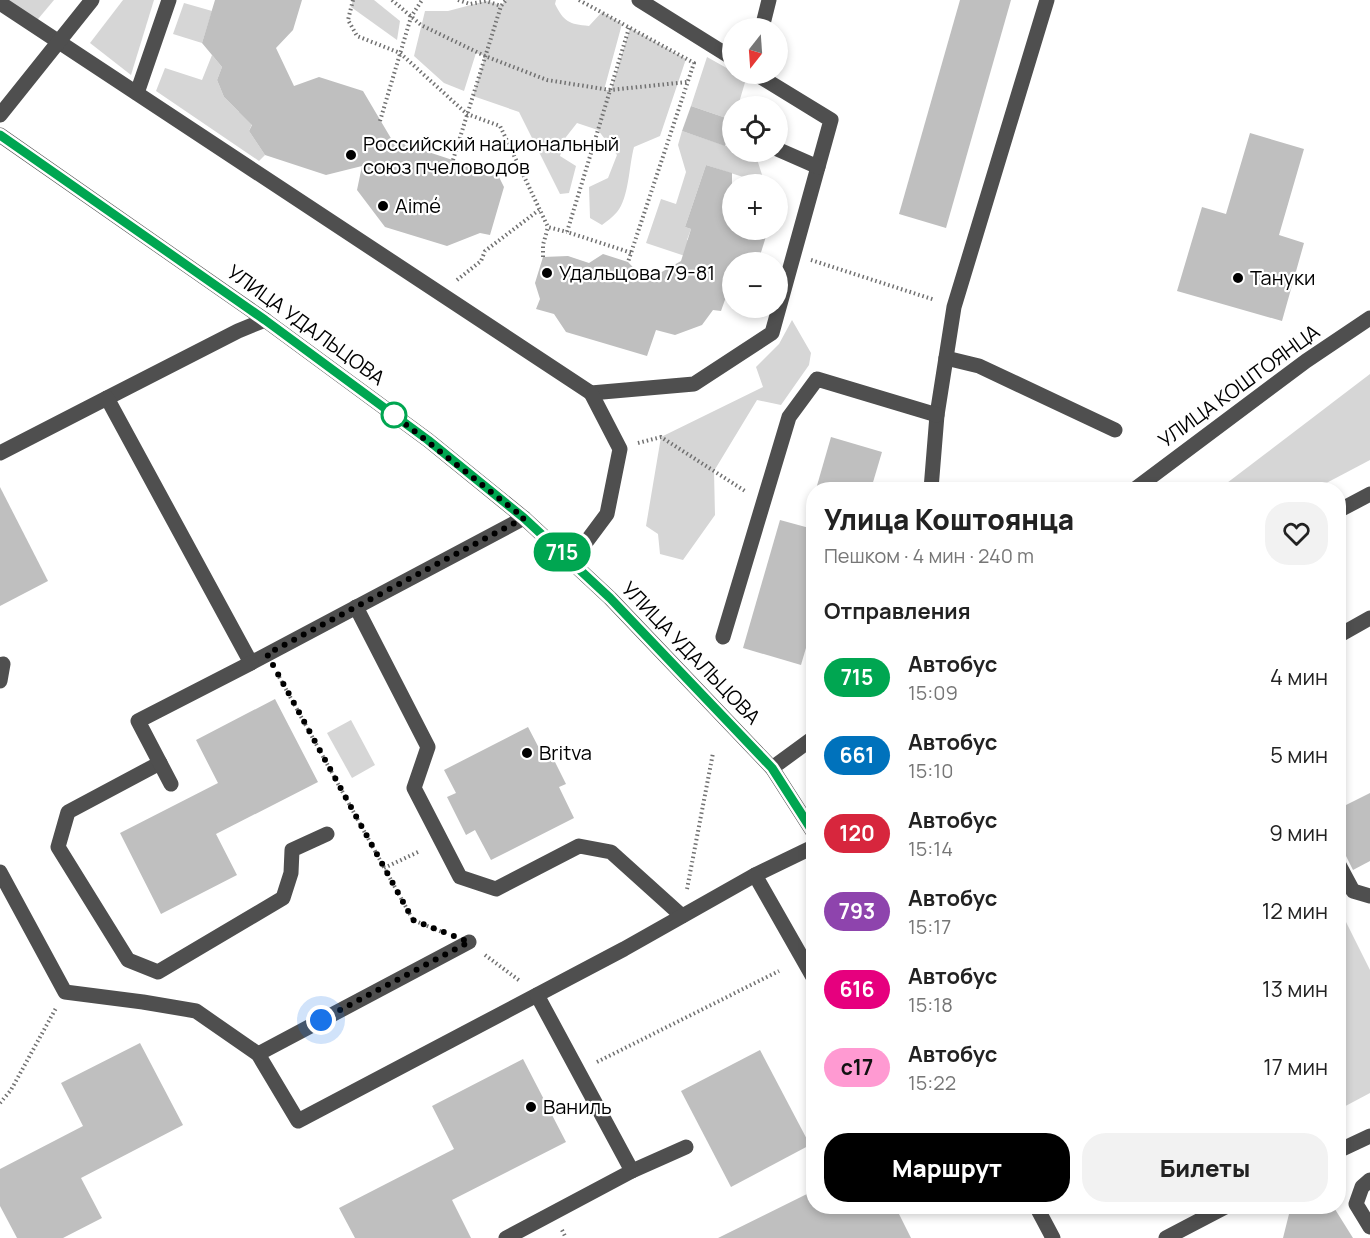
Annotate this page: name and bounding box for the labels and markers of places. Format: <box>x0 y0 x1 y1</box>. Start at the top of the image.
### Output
place label: Российский национальный союз пчеловодов <box>363 130 619 180</box>
marker: Российский национальный союз пчеловодов <box>344 148 358 162</box>
place label: Aimé <box>395 192 441 219</box>
marker: Aimé <box>376 199 390 213</box>
place label: Удальцова 79-81 <box>559 259 715 286</box>
place label: Тануки <box>1250 264 1315 291</box>
marker: Удальцова 79-81 <box>540 266 554 280</box>
marker: Тануки <box>1231 271 1245 285</box>
unlabelled marker <box>381 402 407 428</box>
place label: Britva <box>539 739 592 766</box>
marker: Britva <box>520 746 534 760</box>
place label: Ваниль <box>543 1093 612 1120</box>
marker: Ваниль <box>524 1100 538 1114</box>

